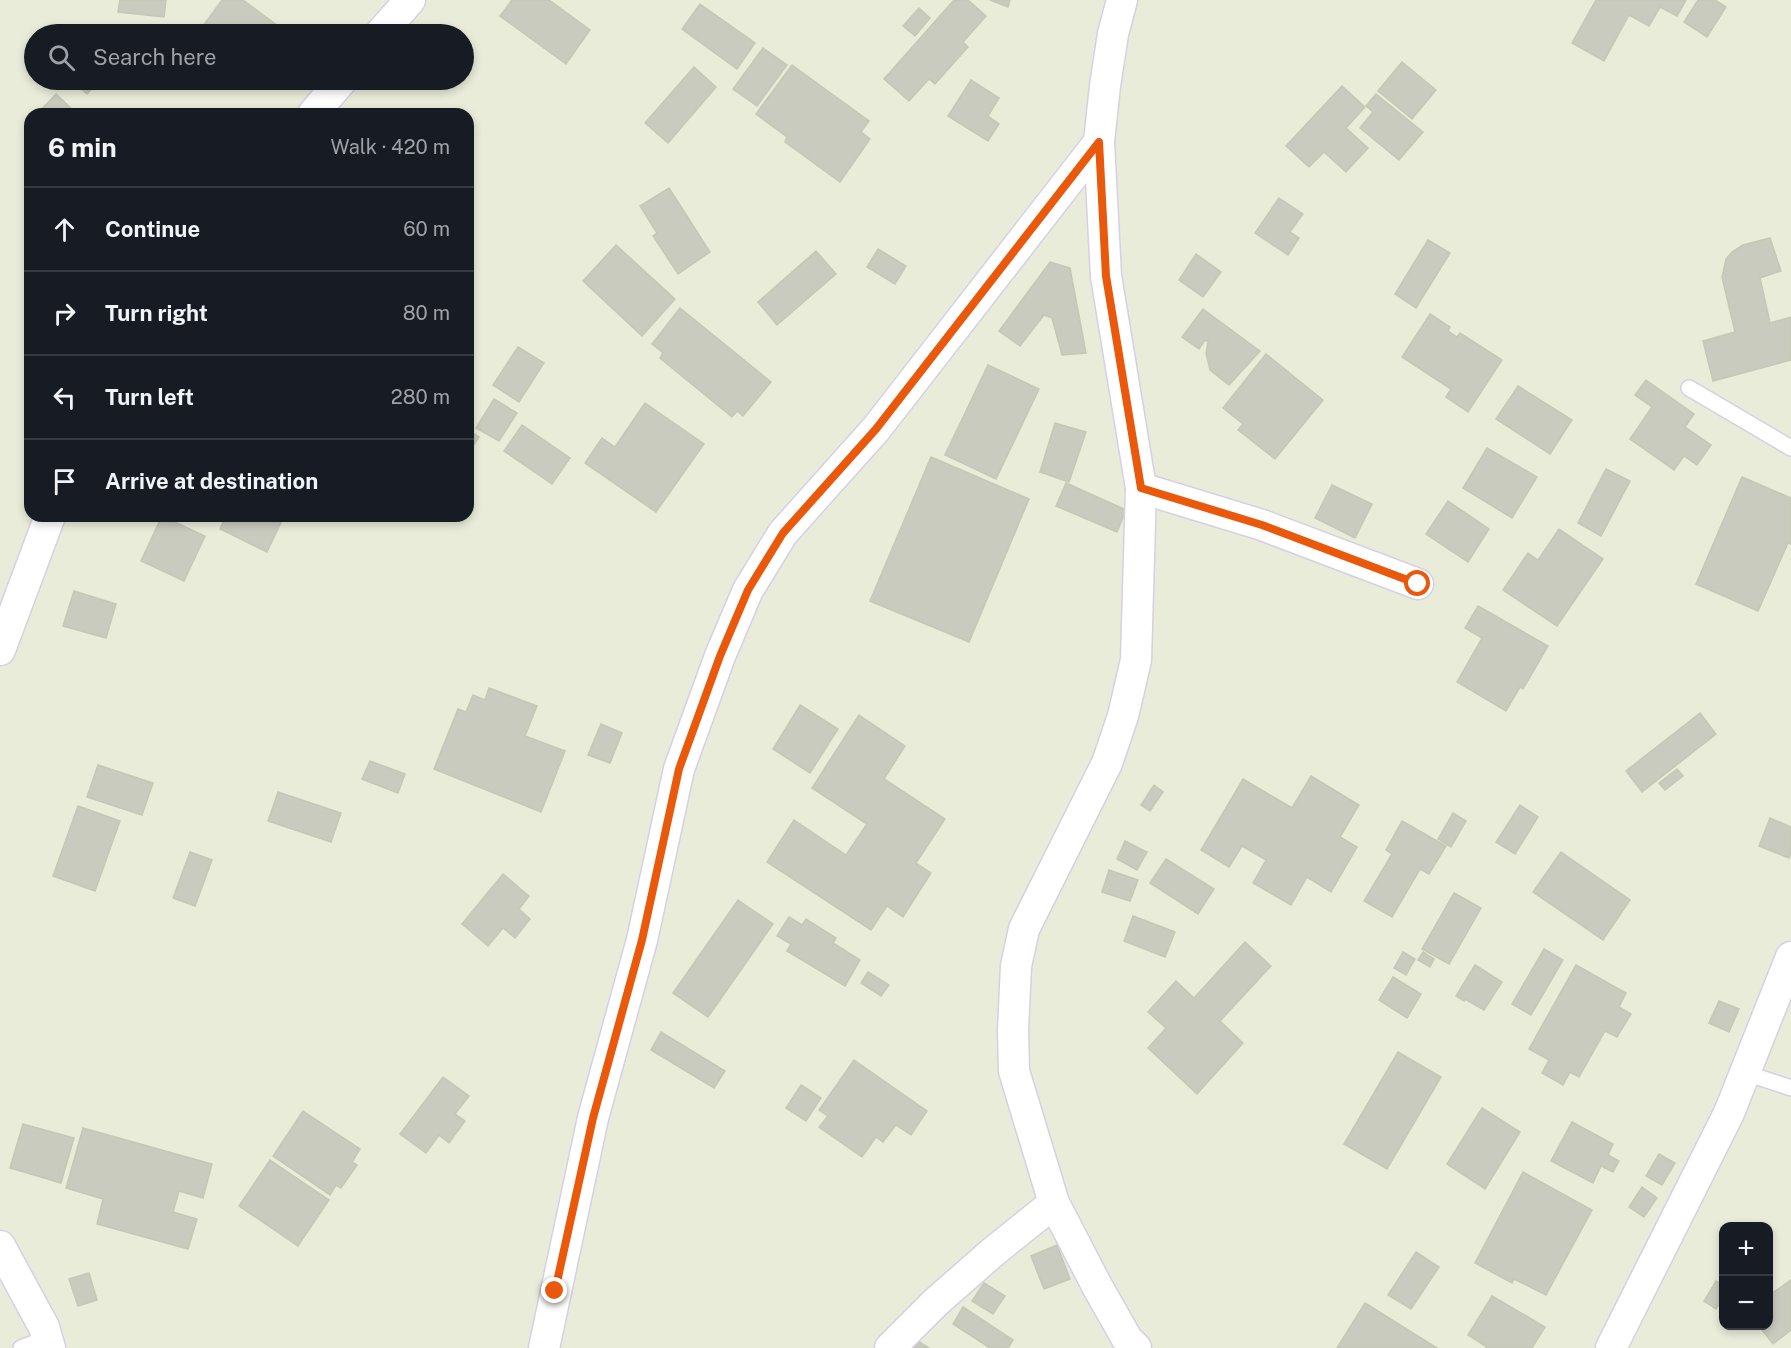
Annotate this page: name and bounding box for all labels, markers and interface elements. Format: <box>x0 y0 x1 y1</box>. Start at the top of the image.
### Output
search box <box>24 24 474 90</box>
icon: search <box>45 41 78 74</box>
text: Search here <box>93 44 217 70</box>
text: 6 min <box>48 132 117 163</box>
text: Walk · 420 m <box>330 135 450 159</box>
icon: ahead <box>48 213 81 246</box>
text: Continue <box>105 216 200 242</box>
text: 60 m <box>403 217 450 241</box>
icon: right <box>48 297 81 330</box>
text: Turn right <box>105 300 208 326</box>
text: 80 m <box>403 301 450 325</box>
icon: left <box>48 381 81 414</box>
text: Turn left <box>105 384 194 410</box>
text: 280 m <box>391 385 450 409</box>
icon: arrive <box>48 465 81 498</box>
text: Arrive at destination <box>105 468 318 494</box>
route start <box>1404 570 1430 596</box>
map controls <box>1719 1222 1773 1330</box>
button: + <box>1719 1222 1773 1276</box>
button: − <box>1719 1276 1773 1330</box>
route end <box>541 1277 567 1303</box>

